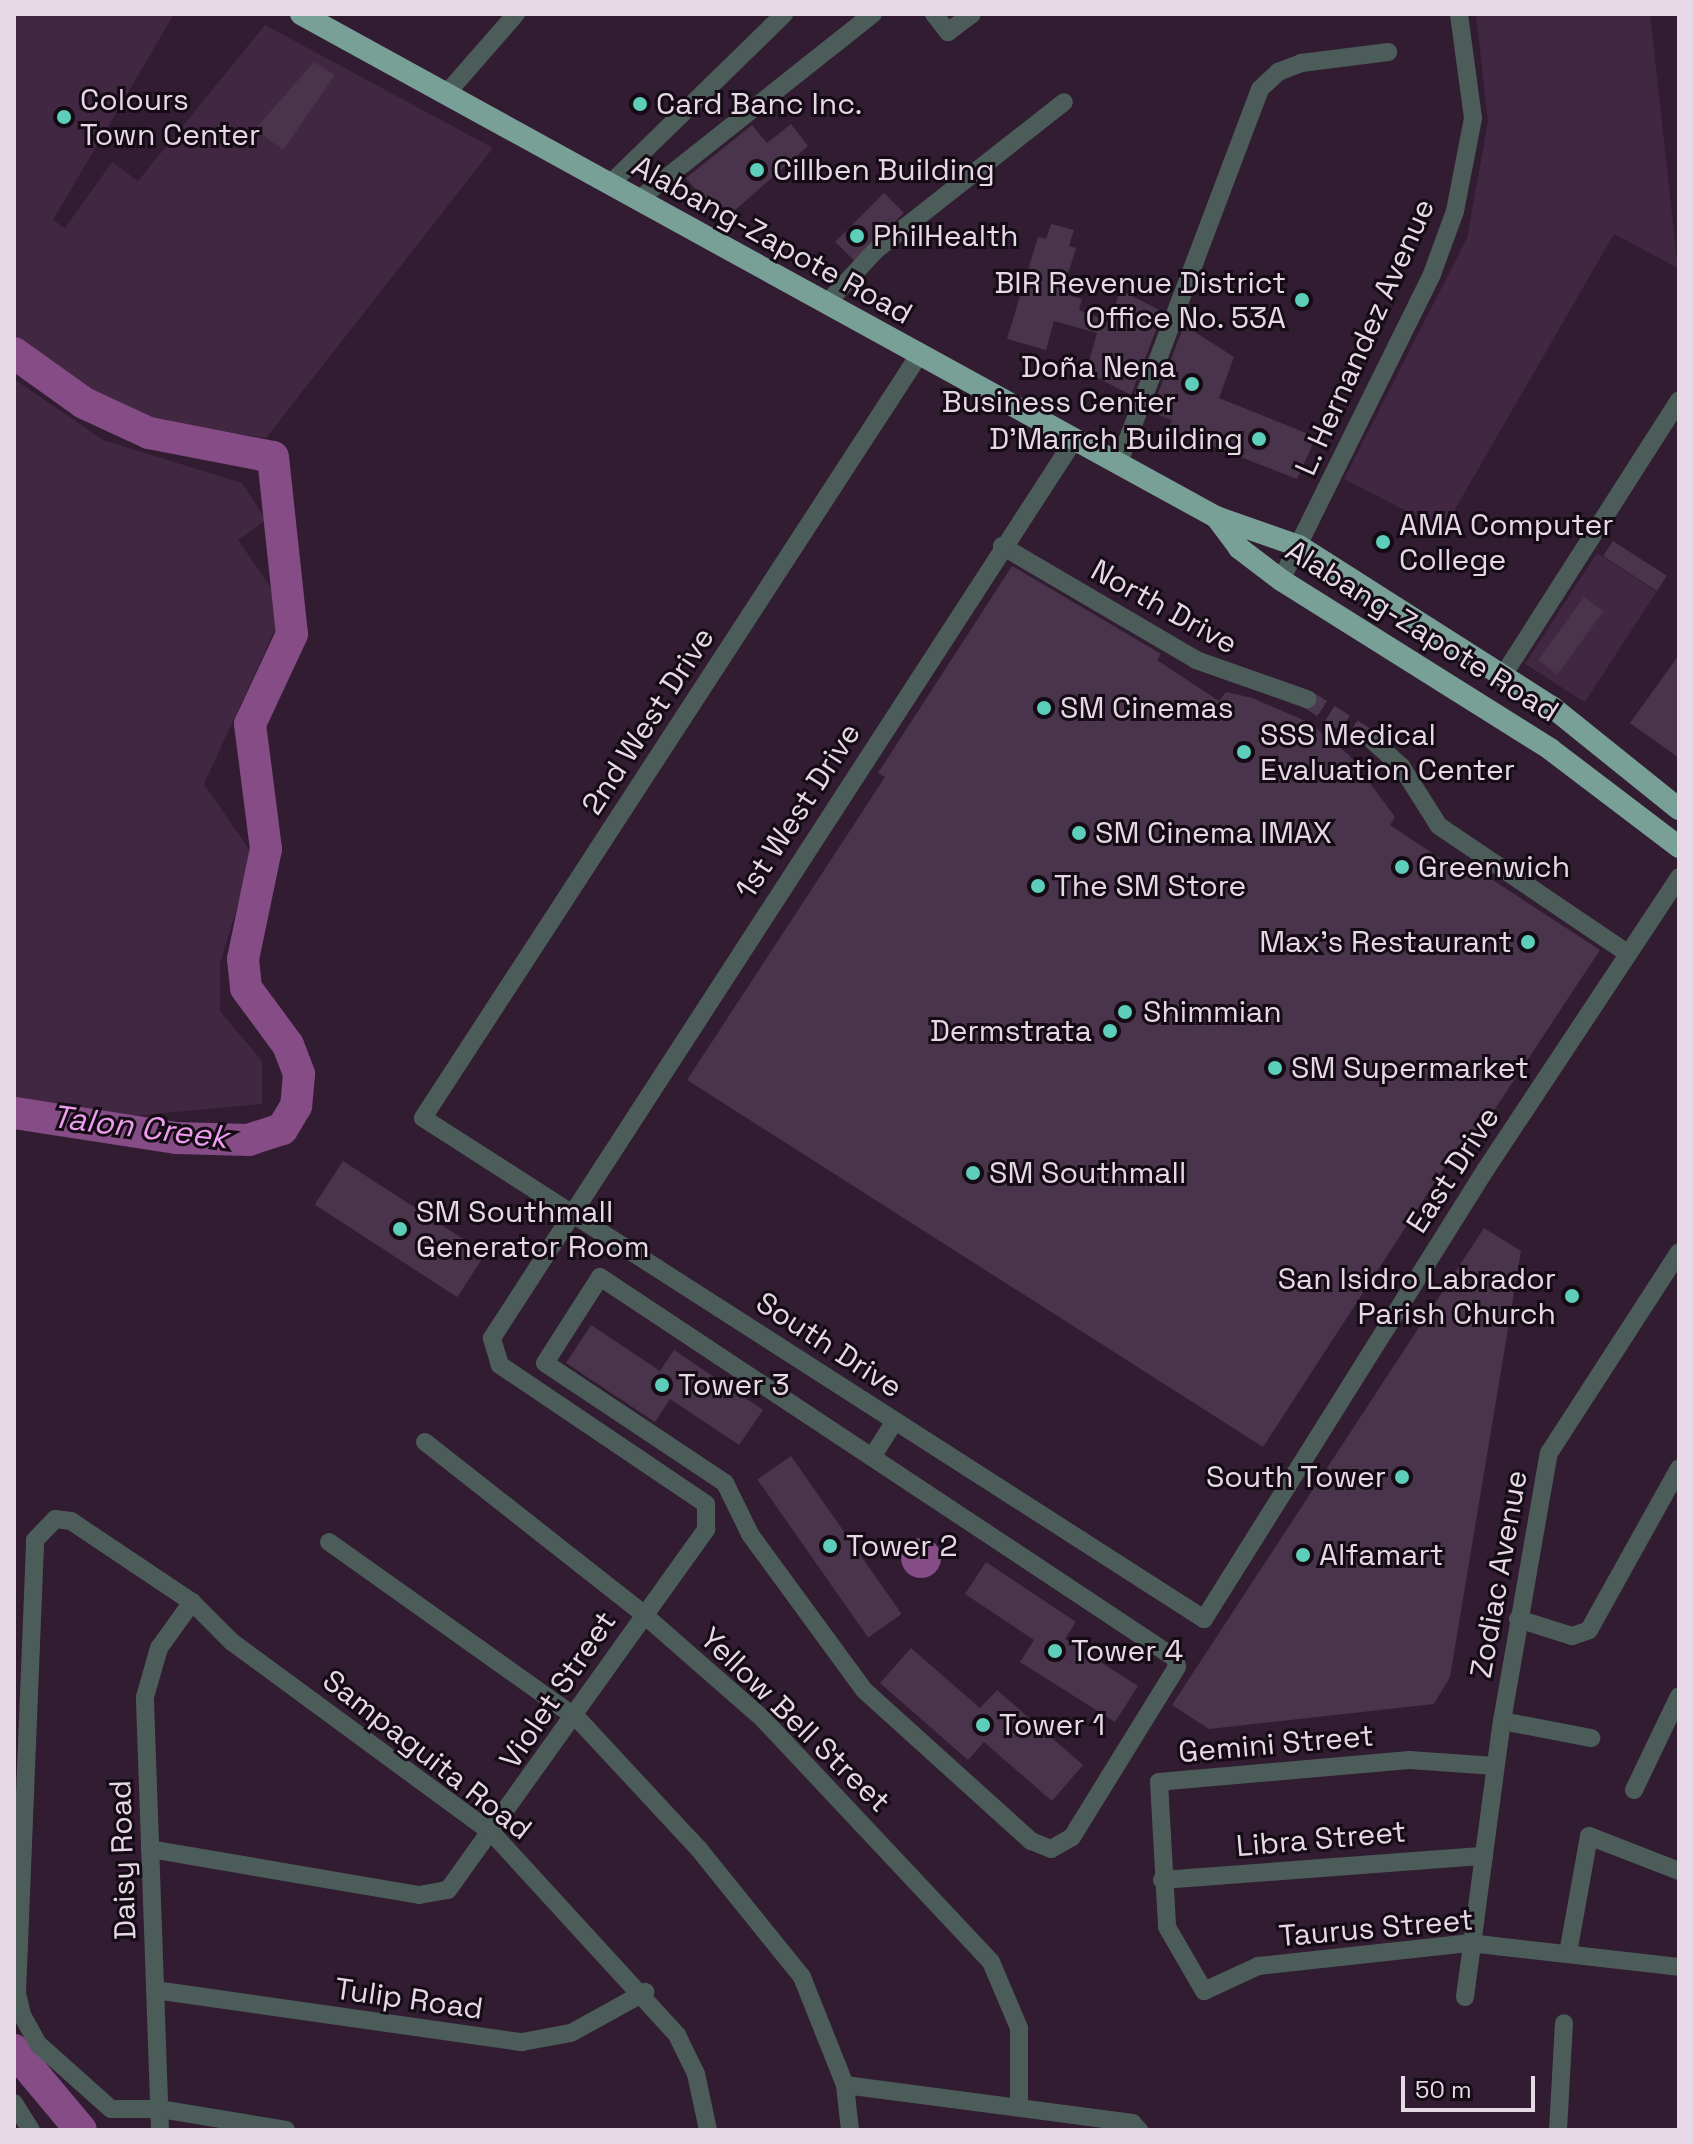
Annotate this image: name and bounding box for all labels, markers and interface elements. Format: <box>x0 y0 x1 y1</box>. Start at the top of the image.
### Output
place label: Colours Town Center <box>80 82 260 152</box>
place label: Card Banc Inc. <box>656 86 862 122</box>
marker: Card Banc Inc. <box>631 95 649 113</box>
marker: Colours Town Center <box>55 108 73 126</box>
street label: Alabang-Zapote Road <box>626 148 918 332</box>
place label: Cillben Building <box>773 152 995 188</box>
marker: Cillben Building <box>748 161 766 179</box>
street label: L. Hernandez Avenue <box>1287 193 1443 481</box>
place label: PhilHealth <box>873 218 1018 254</box>
marker: PhilHealth <box>848 227 866 245</box>
place label: BIR Revenue District Office No. 53A <box>995 265 1286 336</box>
marker: BIR Revenue District Office No. 53A <box>1293 291 1311 309</box>
place label: Doña Nena Business Center <box>942 349 1176 420</box>
marker: Doña Nena Business Center <box>1183 375 1201 393</box>
place label: D'Marrch Building <box>989 421 1243 457</box>
marker: D'Marrch Building <box>1250 430 1268 448</box>
place label: AMA Computer College <box>1399 507 1614 578</box>
street label: Alabang-Zapote Road <box>1279 532 1565 730</box>
marker: AMA Computer College <box>1374 533 1392 551</box>
street label: North Drive <box>1085 552 1243 662</box>
street label: 2nd West Drive <box>574 621 722 821</box>
place label: SM Cinemas <box>1060 690 1234 726</box>
marker: SM Cinemas <box>1035 699 1053 717</box>
street label: 1st West Drive <box>728 717 868 905</box>
place label: SSS Medical Evaluation Center <box>1260 717 1515 788</box>
marker: SSS Medical Evaluation Center <box>1235 743 1253 761</box>
place label: SM Cinema IMAX <box>1095 815 1332 851</box>
marker: SM Cinema IMAX <box>1070 824 1088 842</box>
place label: Greenwich <box>1418 849 1570 885</box>
marker: Greenwich <box>1393 858 1411 876</box>
place label: The SM Store <box>1054 868 1246 904</box>
marker: The SM Store <box>1029 877 1047 895</box>
place label: Max's Restaurant <box>1259 924 1512 960</box>
marker: Max's Restaurant <box>1519 933 1537 951</box>
place label: Shimmian <box>1143 994 1282 1030</box>
marker: Shimmian <box>1114 1001 1136 1023</box>
place label: Dermstrata <box>930 1013 1092 1049</box>
marker: Dermstrata <box>1099 1020 1121 1042</box>
place label: SM Supermarket <box>1291 1050 1529 1086</box>
marker: SM Supermarket <box>1266 1059 1284 1077</box>
water label: Talon Creek <box>50 1097 230 1157</box>
street label: East Drive <box>1399 1100 1507 1240</box>
place label: SM Southmall <box>989 1155 1186 1191</box>
marker: SM Southmall <box>964 1164 982 1182</box>
place label: SM Southmall Generator Room <box>416 1194 649 1264</box>
marker: SM Southmall Generator Room <box>391 1220 409 1238</box>
place label: San Isidro Labrador Parish Church <box>1278 1261 1556 1332</box>
street label: South Drive <box>749 1284 909 1406</box>
marker: San Isidro Labrador Parish Church <box>1563 1287 1581 1305</box>
place label: Tower 3 <box>678 1367 790 1403</box>
marker: Tower 3 <box>653 1376 671 1394</box>
place label: South Tower <box>1205 1459 1386 1495</box>
street label: Zodiac Avenue <box>1463 1467 1535 1681</box>
marker: South Tower <box>1393 1468 1411 1486</box>
place label: Tower 2 <box>846 1528 957 1564</box>
marker: Tower 2 <box>821 1537 839 1555</box>
place label: Alfamart <box>1319 1537 1444 1573</box>
marker: Alfamart <box>1294 1546 1312 1564</box>
street label: Violet Street <box>492 1604 624 1776</box>
street label: Yellow Bell Street <box>693 1620 897 1820</box>
place label: Tower 4 <box>1071 1633 1183 1669</box>
marker: Tower 4 <box>1046 1642 1064 1660</box>
street label: Sampaguita Road <box>315 1662 539 1848</box>
place label: Tower 1 <box>999 1707 1105 1743</box>
marker: Tower 1 <box>974 1716 992 1734</box>
street label: Gemini Street <box>1177 1718 1375 1770</box>
street label: Daisy Road <box>102 1779 144 1941</box>
street label: Libra Street <box>1235 1814 1407 1864</box>
street label: Taurus Street <box>1277 1902 1475 1954</box>
street label: Tulip Road <box>333 1971 485 2027</box>
scale bar <box>1405 2060 1539 2110</box>
text: 50 m <box>1415 2074 1472 2105</box>

